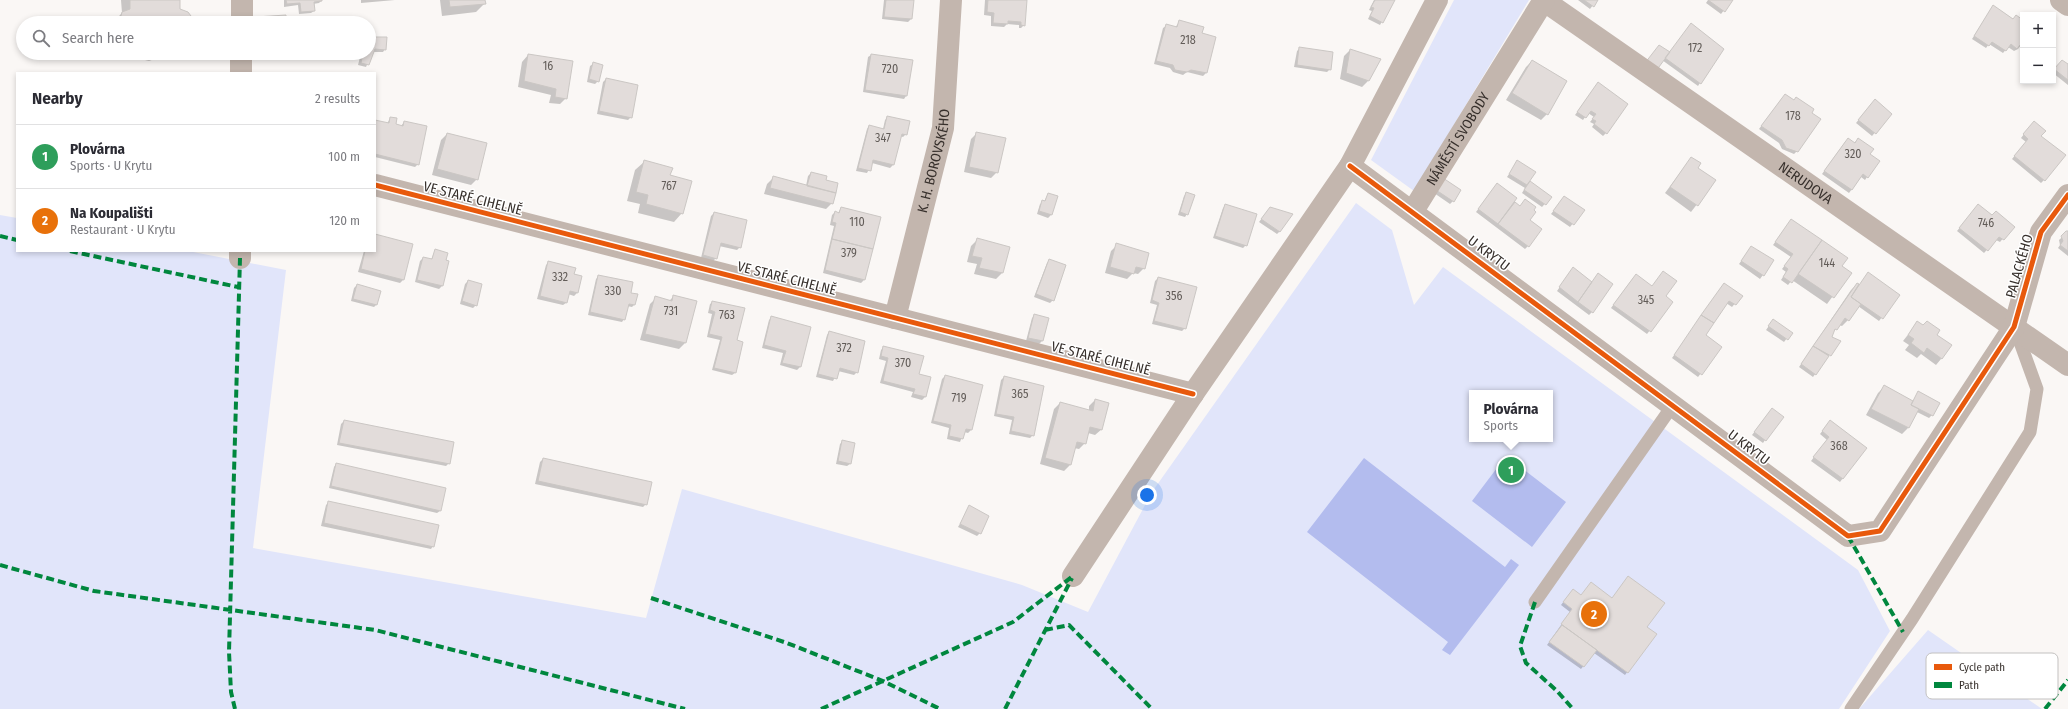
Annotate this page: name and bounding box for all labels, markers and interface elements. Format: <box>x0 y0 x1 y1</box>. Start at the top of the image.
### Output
map controls <box>2020 12 2056 84</box>
button: + <box>2020 12 2056 48</box>
search box <box>16 16 376 60</box>
icon: search <box>30 27 52 49</box>
text: Search here <box>62 29 134 47</box>
house number: 218 <box>1180 33 1196 47</box>
house number: 172 <box>1688 41 1702 55</box>
button: − <box>2020 48 2056 84</box>
house number: 16 <box>543 59 553 73</box>
house number: 720 <box>882 62 898 76</box>
text: Nearby <box>32 88 83 109</box>
street label: NÁMĚSTÍ SVOBODY <box>1423 89 1493 189</box>
text: 2 results <box>315 91 360 106</box>
street label: K. H. BOROVSKÉHO <box>914 108 953 215</box>
house number: 178 <box>1785 109 1801 123</box>
house number: 347 <box>875 131 891 145</box>
text: Plovárna <box>70 140 125 158</box>
house number: 320 <box>1845 147 1861 161</box>
text: 1 <box>42 149 48 164</box>
text: 100 m <box>328 149 360 164</box>
text: Sports · U Krytu <box>70 158 152 173</box>
street label: NERUDOVA <box>1775 158 1836 208</box>
street label: VE STARÉ CIHELNĚ <box>422 177 525 219</box>
house number: 767 <box>661 179 677 193</box>
text: Na Koupališti <box>70 204 153 222</box>
text: 2 <box>42 213 48 228</box>
text: 120 m <box>329 213 360 228</box>
house number: 110 <box>849 215 865 229</box>
house number: 746 <box>1978 216 1994 230</box>
text: Restaurant · U Krytu <box>70 222 176 237</box>
street label: U KRYTU <box>1464 232 1513 275</box>
street label: PALACKÉHO <box>2001 232 2037 300</box>
house number: 379 <box>841 246 857 260</box>
house number: 144 <box>1819 256 1835 270</box>
street label: VE STARÉ CIHELNĚ <box>736 257 839 299</box>
house number: 332 <box>552 270 568 284</box>
house number: 330 <box>604 284 622 298</box>
house number: 356 <box>1166 289 1182 303</box>
house number: 345 <box>1638 293 1655 307</box>
house number: 731 <box>664 304 678 318</box>
house number: 763 <box>719 308 735 322</box>
street label: VE STARÉ CIHELNĚ <box>1050 337 1153 379</box>
house number: 372 <box>836 341 852 355</box>
house number: 370 <box>895 356 911 370</box>
house number: 365 <box>1012 387 1029 401</box>
popup <box>1469 390 1553 442</box>
house number: 719 <box>951 391 967 405</box>
text: Plovárna <box>1484 400 1538 418</box>
text: Sports <box>1484 418 1518 433</box>
street label: U KRYTU <box>1724 426 1773 469</box>
house number: 368 <box>1830 439 1848 453</box>
pin: 1 <box>1498 455 1524 485</box>
your location <box>1137 485 1157 505</box>
pin: 2 <box>1581 599 1607 629</box>
legend <box>1926 653 2058 699</box>
text: Cycle path <box>1959 661 2005 674</box>
text: Path <box>1959 679 1979 692</box>

